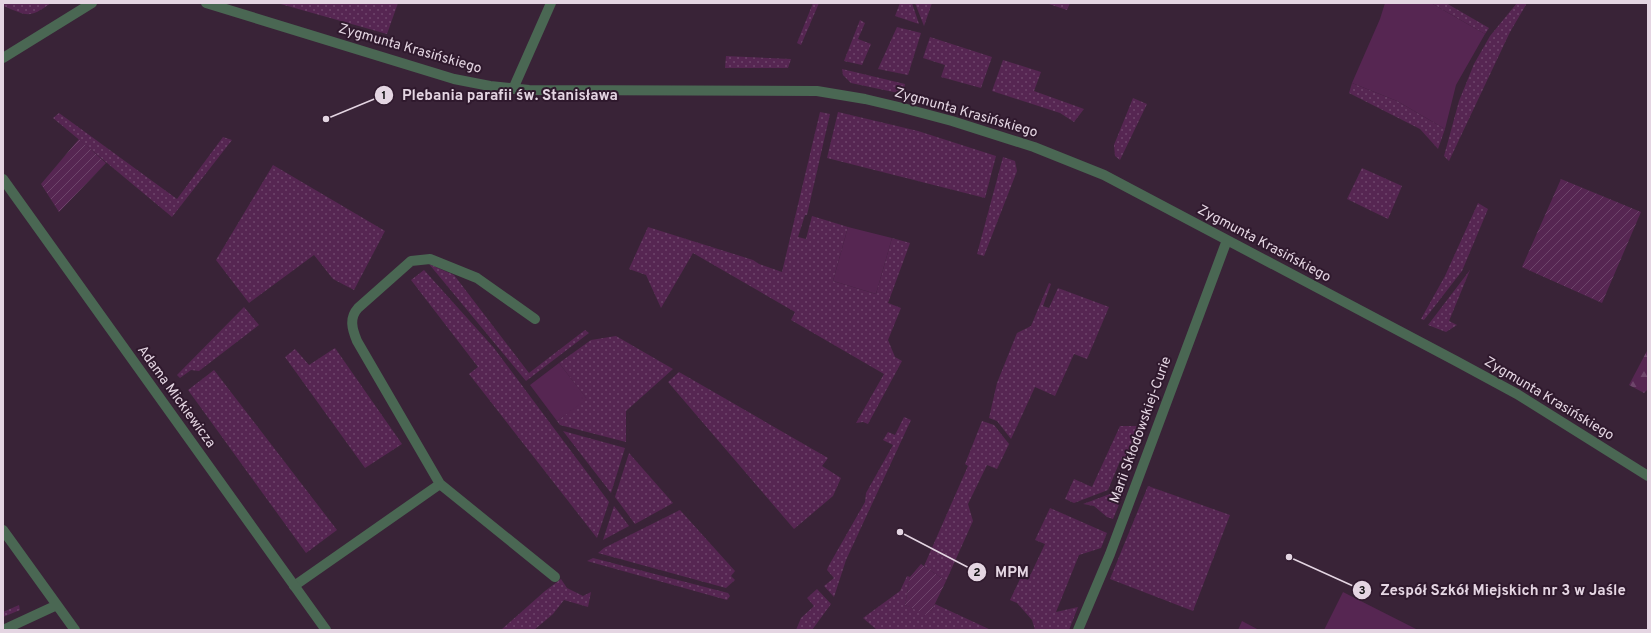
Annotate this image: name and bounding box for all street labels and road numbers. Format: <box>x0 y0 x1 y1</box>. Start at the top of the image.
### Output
street label: Zygmunta Krasińskiego <box>336 20 484 78</box>
street label: Zygmunta Krasińskiego <box>892 84 1040 142</box>
street label: Zygmunta Krasińskiego <box>1195 202 1334 286</box>
street label: Adama Mickiewicza <box>133 342 219 452</box>
street label: Marii Skłodowskiej-Curie <box>1107 354 1175 506</box>
street label: Zygmunta Krasińskiego <box>1481 354 1617 445</box>

